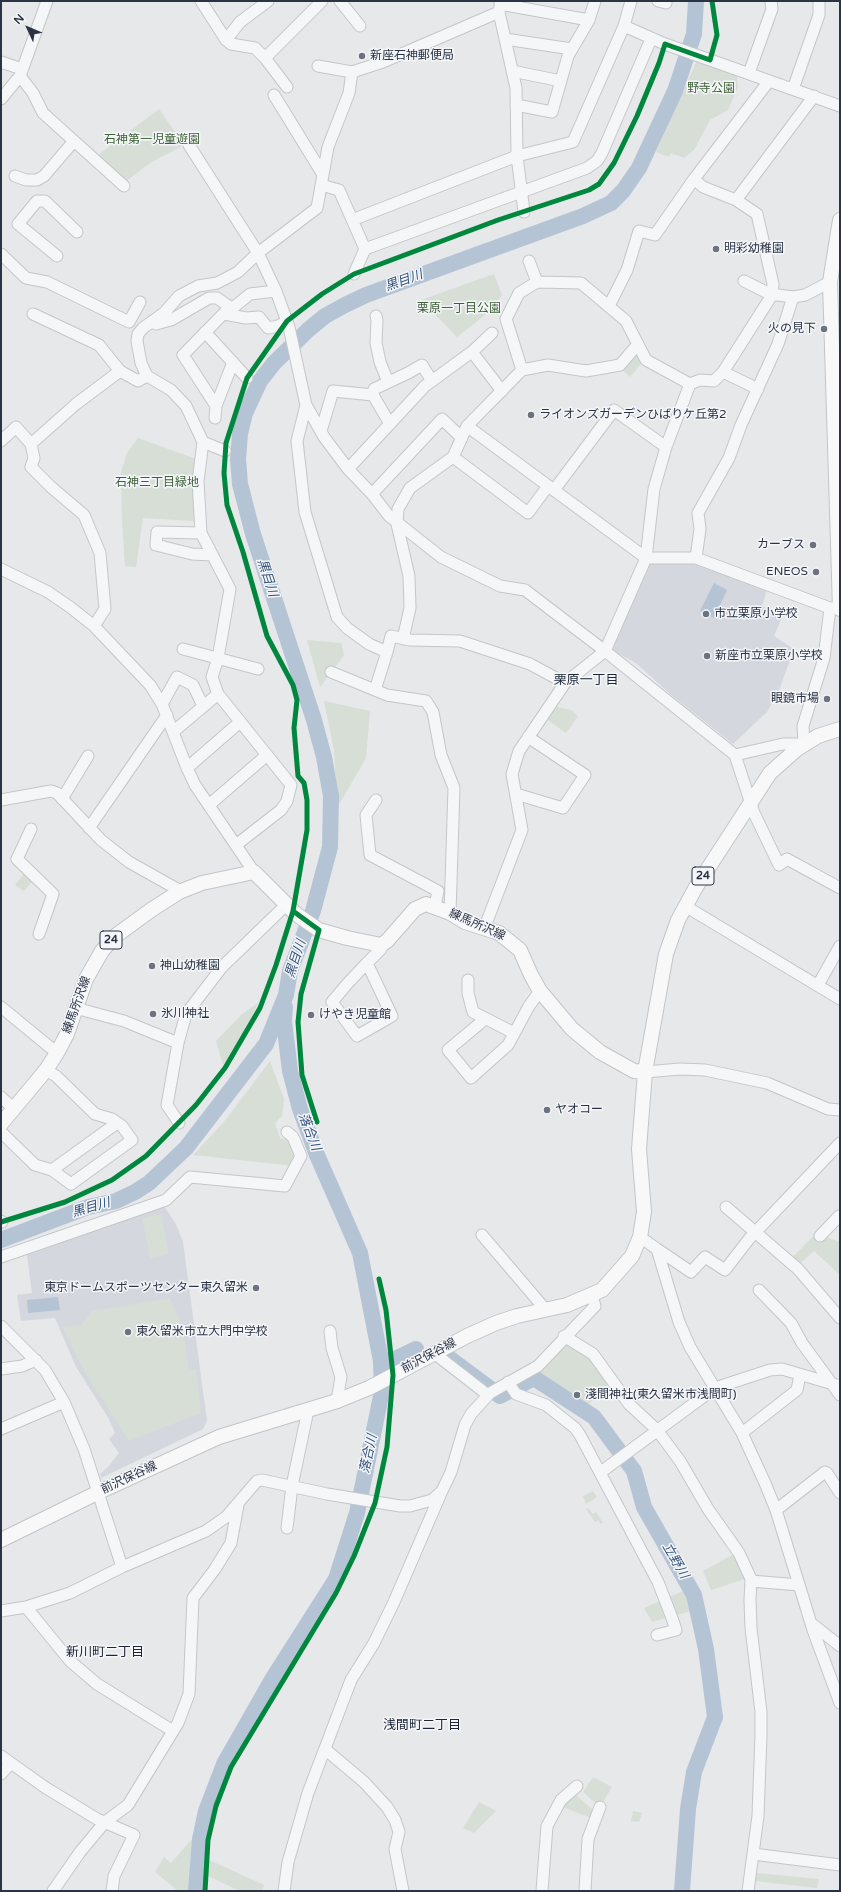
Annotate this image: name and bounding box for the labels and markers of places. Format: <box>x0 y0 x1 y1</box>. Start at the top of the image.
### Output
place label: 新座石神郵便局 <box>370 49 454 63</box>
marker: 新座石神郵便局 <box>357 51 367 61</box>
place label: 明彩幼稚園 <box>724 242 784 256</box>
marker: 明彩幼稚園 <box>711 244 721 254</box>
place label: 火の見下 <box>768 322 816 336</box>
marker: 火の見下 <box>819 324 829 334</box>
place label: ライオンズガーデンひばりケ丘第2 <box>539 408 727 422</box>
marker: ライオンズガーデンひばりケ丘第2 <box>526 410 536 420</box>
place label: カーブス <box>757 538 805 552</box>
marker: カーブス <box>808 540 818 550</box>
place label: ENEOS <box>766 565 808 579</box>
marker: ENEOS <box>811 567 821 577</box>
place label: 市立栗原小学校 <box>714 607 798 621</box>
marker: 市立栗原小学校 <box>701 609 711 619</box>
place label: 新座市立栗原小学校 <box>715 649 823 663</box>
marker: 新座市立栗原小学校 <box>702 651 712 661</box>
place label: 眼鏡市場 <box>771 692 819 706</box>
marker: 眼鏡市場 <box>822 694 832 704</box>
place label: 神山幼稚園 <box>160 959 220 973</box>
marker: 神山幼稚園 <box>147 961 157 971</box>
place label: 氷川神社 <box>161 1007 209 1021</box>
place label: けやき児童館 <box>319 1008 391 1022</box>
marker: 氷川神社 <box>148 1009 158 1019</box>
marker: けやき児童館 <box>306 1010 316 1020</box>
place label: ヤオコー <box>555 1103 603 1117</box>
marker: ヤオコー <box>542 1105 552 1115</box>
place label: 東京ドームスポーツセンター東久留米 <box>44 1281 248 1295</box>
marker: 東京ドームスポーツセンター東久留米 <box>251 1283 261 1293</box>
place label: 東久留米市立大門中学校 <box>136 1325 268 1339</box>
marker: 東久留米市立大門中学校 <box>123 1327 133 1337</box>
place label: 淺間神社(東久留米市浅間町) <box>585 1388 736 1402</box>
marker: 淺間神社(東久留米市浅間町) <box>572 1390 582 1400</box>

